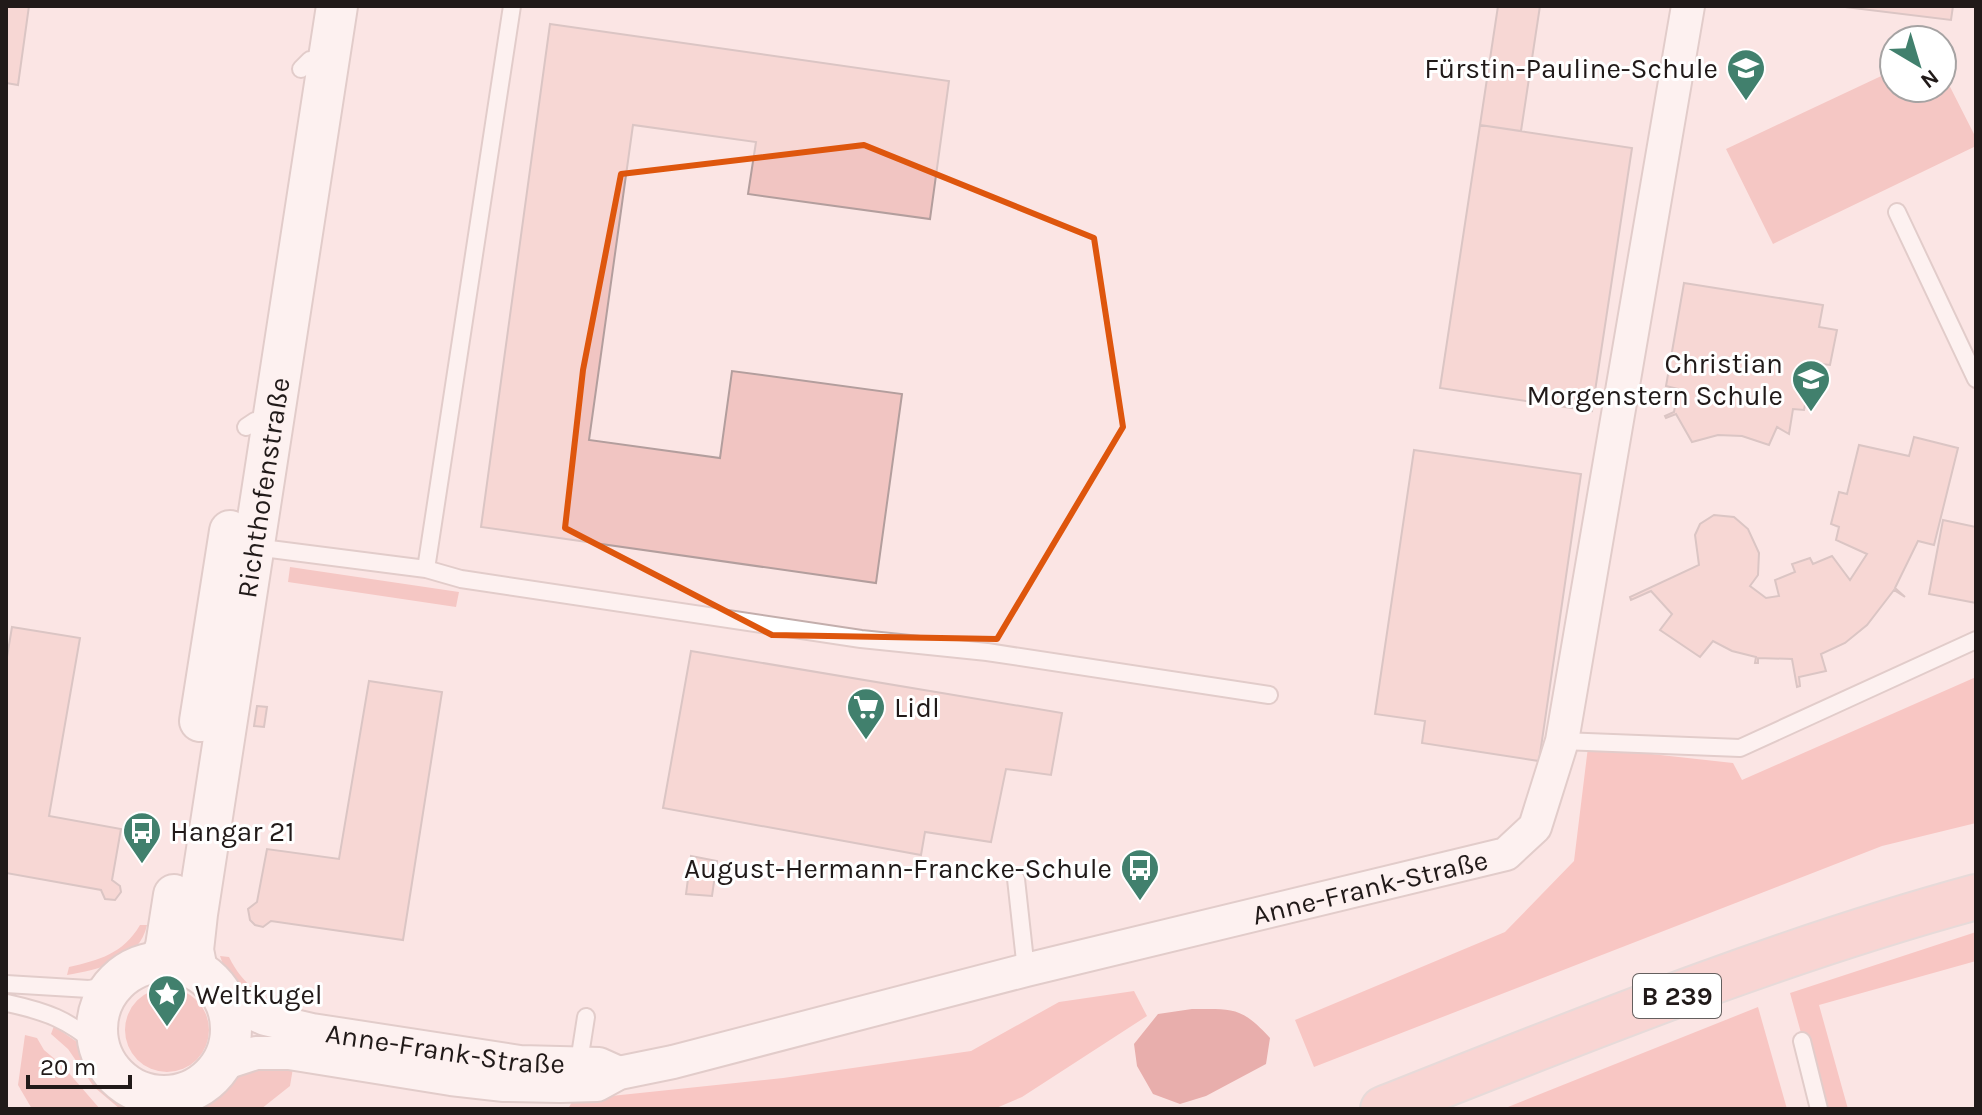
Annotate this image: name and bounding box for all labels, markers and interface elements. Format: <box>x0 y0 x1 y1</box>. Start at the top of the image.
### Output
north arrow <box>1878 24 1958 104</box>
school or university icon: Fürstin-Pauline-Schule <box>1725 47 1767 102</box>
place label: Fürstin-Pauline-Schule <box>1424 52 1718 85</box>
text: N <box>1915 64 1944 94</box>
place label: Christian Morgenstern Schule <box>1526 347 1783 412</box>
school or university icon: Christian Morgenstern Schule <box>1790 358 1832 413</box>
street label: Richthofenstraße <box>229 375 296 600</box>
supermarket icon: Lidl <box>845 686 887 741</box>
place label: Lidl <box>894 691 940 724</box>
bus stop icon: Hangar 21 <box>121 810 163 865</box>
place label: Hangar 21 <box>170 815 295 848</box>
street label: Anne-Frank-Straße <box>1249 842 1491 931</box>
bus stop icon: August-Hermann-Francke-Schule <box>1119 847 1161 902</box>
place label: August-Hermann-Francke-Schule <box>684 852 1112 885</box>
place icon: Weltkugel <box>146 973 188 1028</box>
road number: B 239 <box>1633 974 1721 1018</box>
place label: Weltkugel <box>195 978 323 1011</box>
street label: Anne-Frank-Straße <box>323 1016 565 1080</box>
scale bar <box>28 1039 130 1089</box>
text: 20 m <box>40 1053 96 1081</box>

